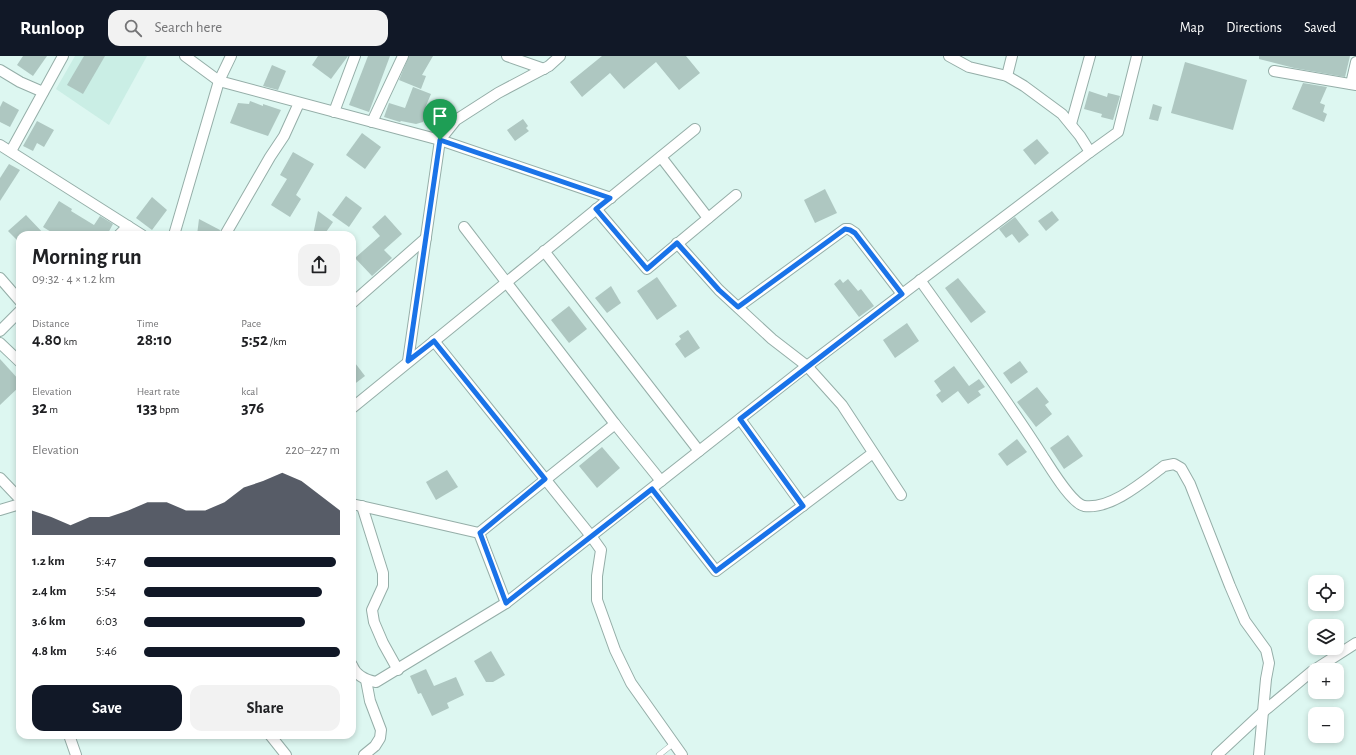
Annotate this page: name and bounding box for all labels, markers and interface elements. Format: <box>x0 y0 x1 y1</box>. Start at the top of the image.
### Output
search box <box>108 10 388 46</box>
icon: search <box>122 17 144 39</box>
text: Runloop <box>20 19 84 38</box>
text: Search here <box>154 20 222 35</box>
text: Map <box>1180 21 1204 35</box>
text: Directions <box>1226 21 1282 35</box>
text: Saved <box>1304 21 1336 35</box>
pin <box>423 99 457 140</box>
icon: arrive <box>429 105 451 127</box>
button: share <box>298 244 340 286</box>
text: Morning run <box>32 246 142 268</box>
text: 09:32 · 4 × 1.2 km <box>32 273 115 286</box>
text: Distance <box>32 318 69 329</box>
text: Time <box>137 318 159 329</box>
text: Pace <box>241 318 261 329</box>
text: 4.80 <box>32 331 62 348</box>
text: 28:10 <box>137 331 172 348</box>
text: 5:52 <box>241 331 268 348</box>
text: km <box>62 336 77 347</box>
text: /km <box>268 336 287 347</box>
text: Elevation <box>32 386 72 397</box>
text: Heart rate <box>137 386 180 397</box>
text: kcal <box>241 386 258 397</box>
text: 32 <box>32 399 47 416</box>
text: 133 <box>137 399 157 416</box>
text: 376 <box>241 399 264 416</box>
text: m <box>47 404 58 415</box>
text: bpm <box>157 404 179 415</box>
text: Elevation <box>32 444 79 457</box>
text: 220–227 m <box>285 444 340 457</box>
text: 1.2 km <box>32 555 65 568</box>
text: 5:47 <box>96 555 116 568</box>
map controls <box>1308 575 1344 743</box>
button: locate <box>1308 575 1344 611</box>
text: 2.4 km <box>32 585 67 598</box>
text: 5:54 <box>96 585 116 598</box>
text: 3.6 km <box>32 615 66 628</box>
text: 6:03 <box>96 615 117 628</box>
button: layers <box>1308 619 1344 655</box>
text: 4.8 km <box>32 645 67 658</box>
text: 5:46 <box>96 645 117 658</box>
button: + <box>1308 663 1344 699</box>
button: Save <box>32 685 182 731</box>
button: Share <box>190 685 340 731</box>
button: − <box>1308 707 1344 743</box>

